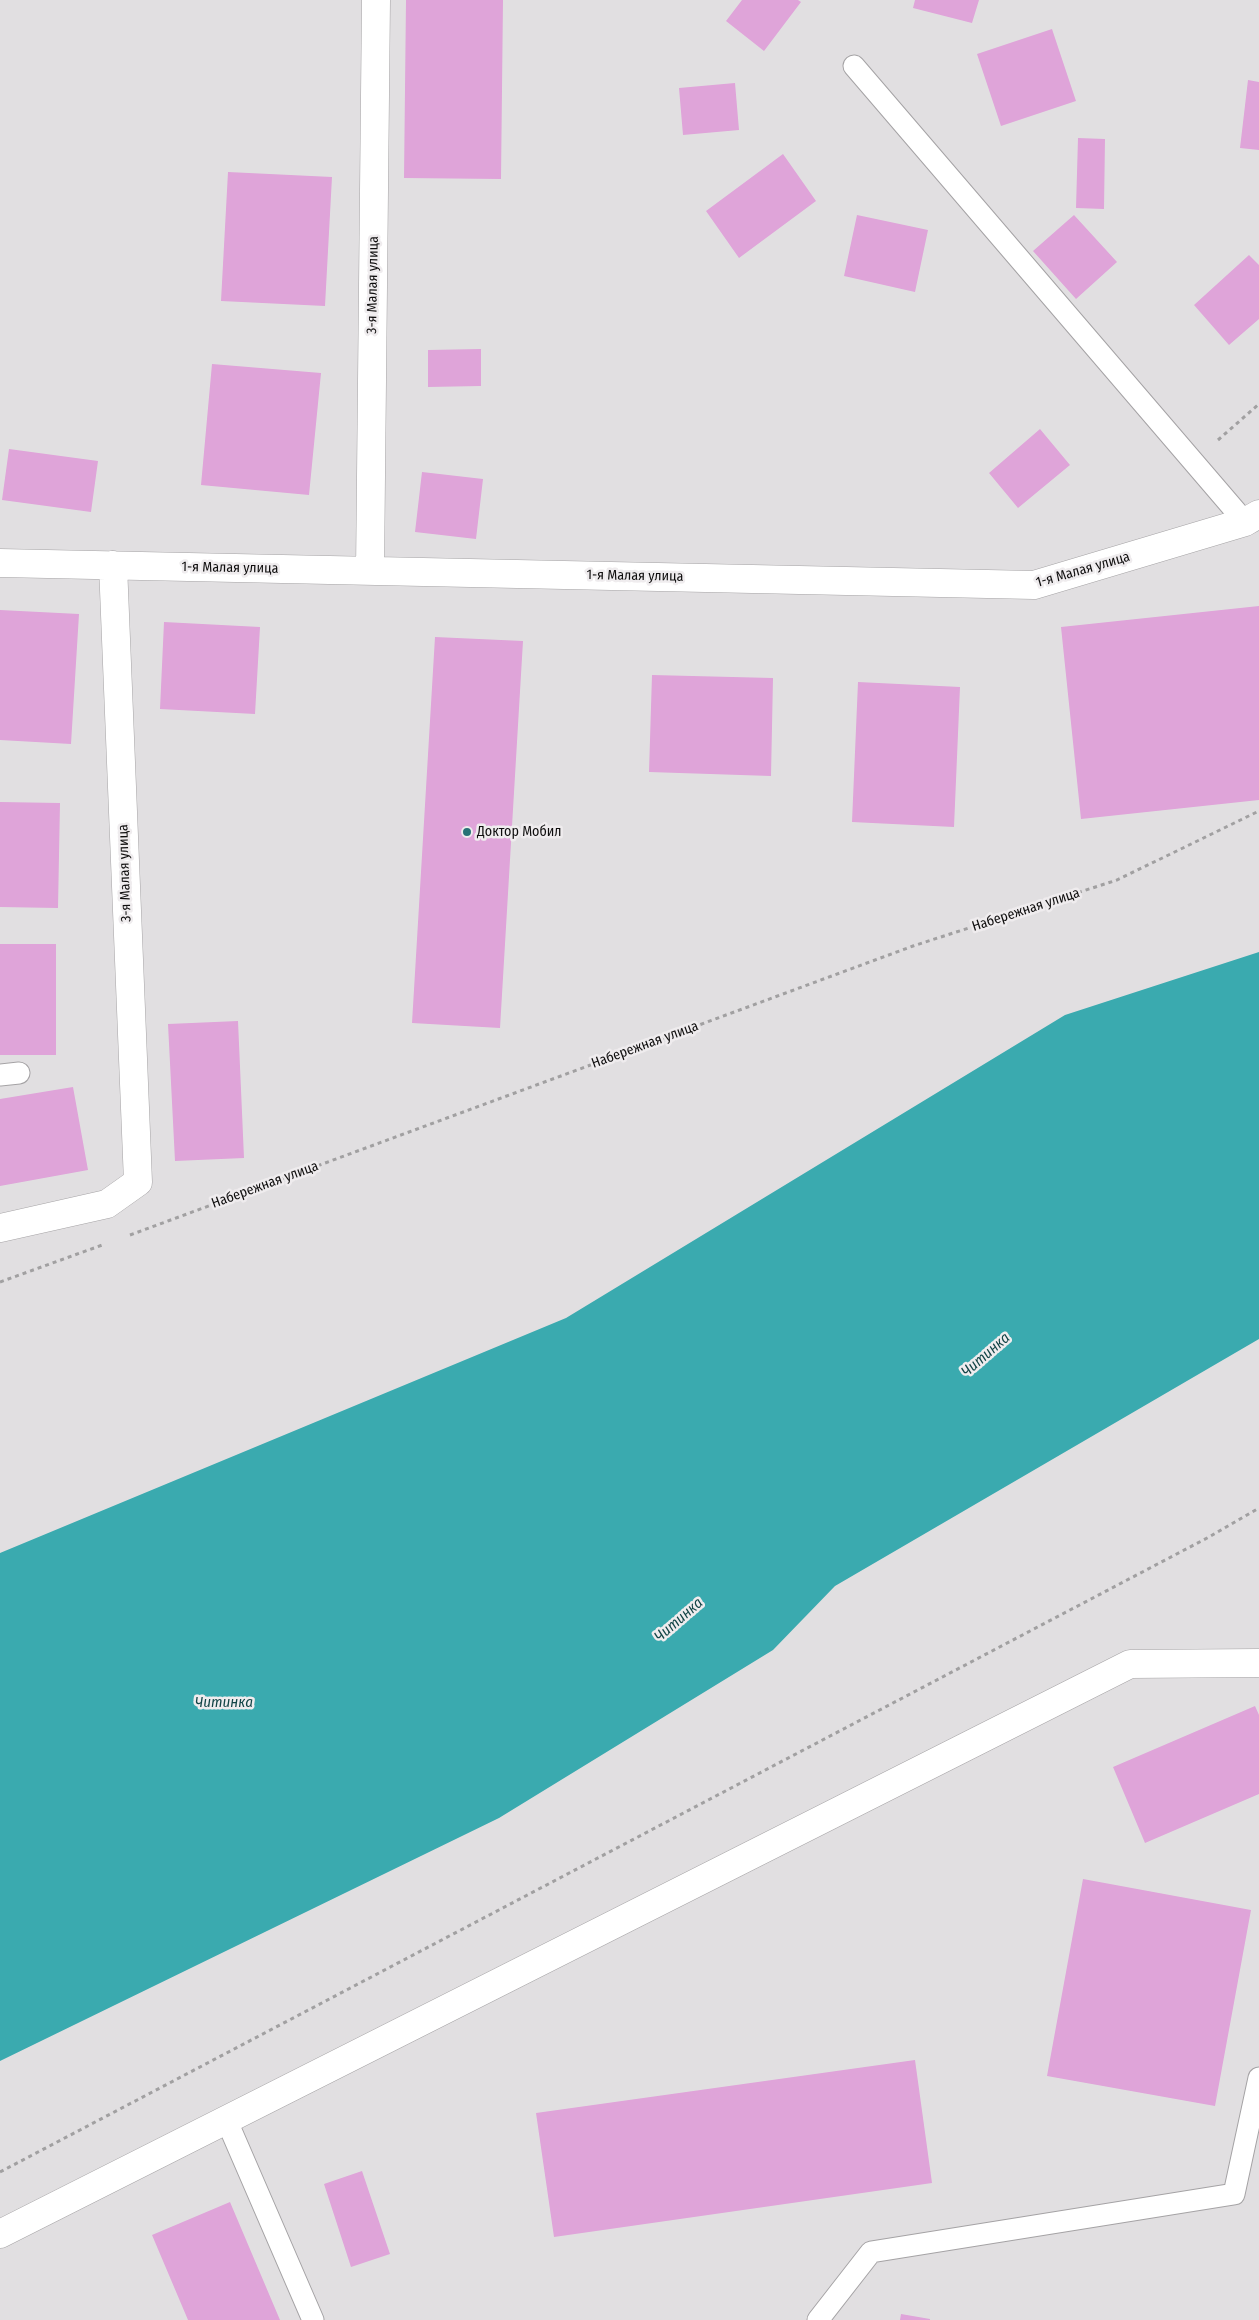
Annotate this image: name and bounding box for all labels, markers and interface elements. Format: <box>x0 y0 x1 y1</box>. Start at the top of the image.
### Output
street label: 3-я Малая улица <box>364 236 382 334</box>
street label: 1-я Малая улица <box>1034 549 1132 591</box>
street label: 1-я Малая улица <box>181 559 279 577</box>
street label: 1-я Малая улица <box>586 567 684 585</box>
street label: 3-я Малая улица <box>115 824 135 922</box>
place label: Доктор Мобил <box>477 824 561 840</box>
marker: Доктор Мобил <box>461 826 473 838</box>
street label: Набережная улица <box>970 885 1082 935</box>
street label: Набережная улица <box>589 1018 701 1072</box>
street label: Набережная улица <box>209 1158 321 1212</box>
water label: Читинка <box>958 1329 1014 1381</box>
water label: Читинка <box>651 1594 707 1646</box>
water label: Читинка <box>195 1694 253 1712</box>

